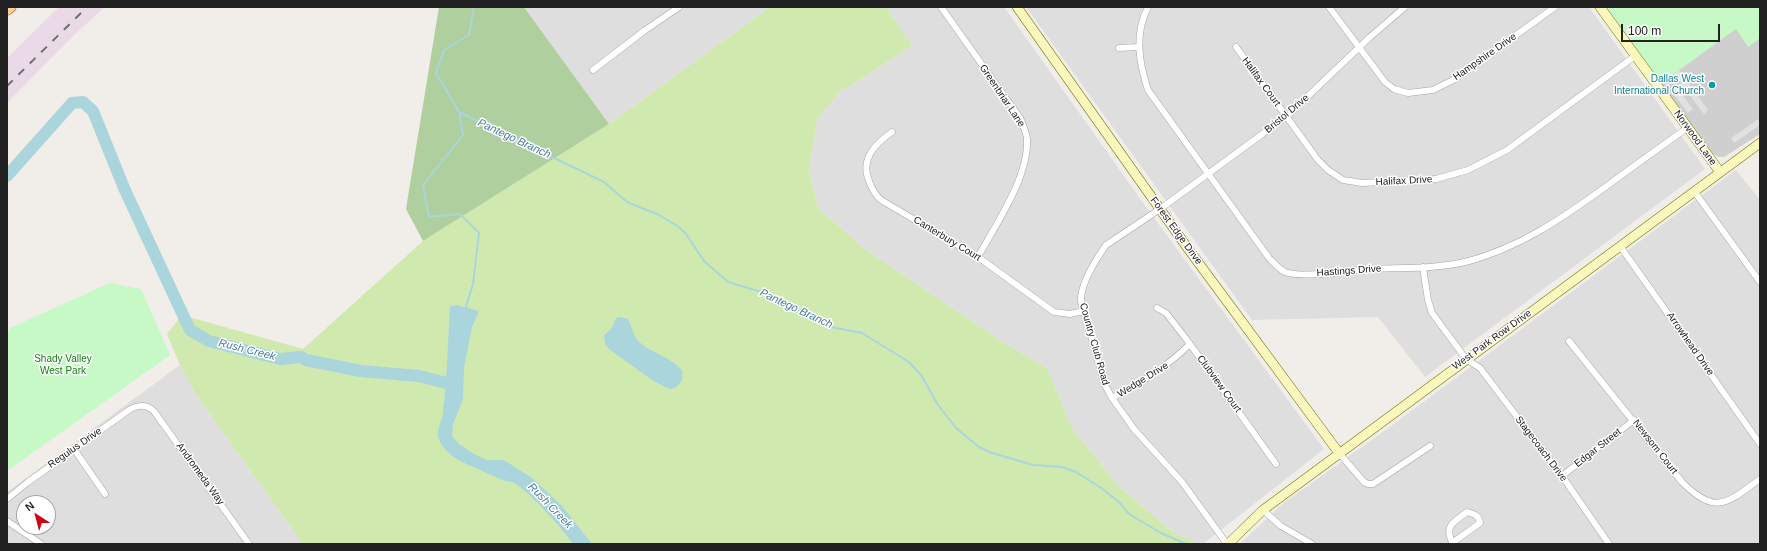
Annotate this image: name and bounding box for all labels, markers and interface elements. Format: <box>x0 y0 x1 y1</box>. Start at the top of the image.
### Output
scale bar <box>1623 16 1722 42</box>
text: 100 m <box>1628 24 1661 38</box>
street label: Hampshire Drive <box>1451 31 1519 83</box>
street label: Halifax Court <box>1239 55 1283 109</box>
street label: Greenbriar Lane <box>977 62 1027 130</box>
place label: Dallas West International Church <box>1614 73 1704 96</box>
marker: Dallas West International Church <box>1707 80 1717 90</box>
street label: Bristol Drive <box>1262 92 1312 136</box>
street label: Norwood Lane <box>1671 108 1719 168</box>
water label: Pantego Branch <box>475 116 553 162</box>
street label: Halifax Drive <box>1375 174 1433 188</box>
street label: Forest Edge Drive <box>1147 195 1205 267</box>
street label: Canterbury Court <box>911 214 983 264</box>
street label: Hastings Drive <box>1316 263 1382 279</box>
water label: Pantego Branch <box>757 286 835 332</box>
street label: Country Club Road <box>1077 301 1111 387</box>
street label: West Park Row Drive <box>1450 307 1534 373</box>
street label: Arrowhead Drive <box>1664 310 1716 378</box>
water label: Rush Creek <box>217 337 277 363</box>
park label: Shady Valley West Park <box>34 353 92 376</box>
street label: Clubview Court <box>1194 353 1244 415</box>
street label: Wedge Drive <box>1115 360 1171 400</box>
street label: Stagecoach Drive <box>1512 414 1570 484</box>
street label: Newsom Court <box>1630 417 1680 477</box>
street label: Regulus Drive <box>46 425 104 471</box>
street label: Edgar Street <box>1572 426 1624 470</box>
street label: Andromeda Way <box>173 440 227 508</box>
water label: Rush Creek <box>525 481 575 531</box>
north arrow <box>16 495 56 535</box>
text: N <box>23 499 36 513</box>

